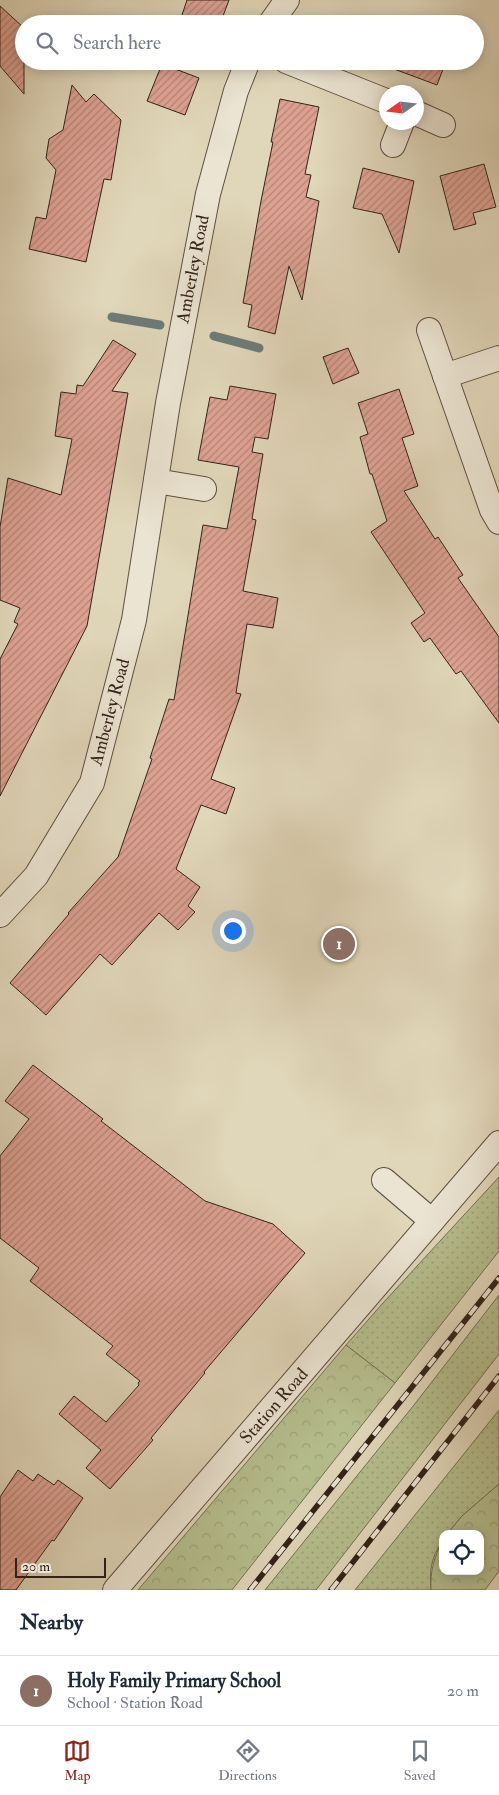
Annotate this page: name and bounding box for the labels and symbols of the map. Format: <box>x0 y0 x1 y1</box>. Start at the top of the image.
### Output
north arrow <box>379 85 424 130</box>
street label: Amberley Road <box>171 213 215 326</box>
street label: Amberley Road <box>84 656 135 769</box>
your location <box>220 918 246 944</box>
pin: 1 <box>323 925 355 963</box>
street label: Station Road <box>235 1363 313 1449</box>
scale bar <box>15 1555 106 1578</box>

